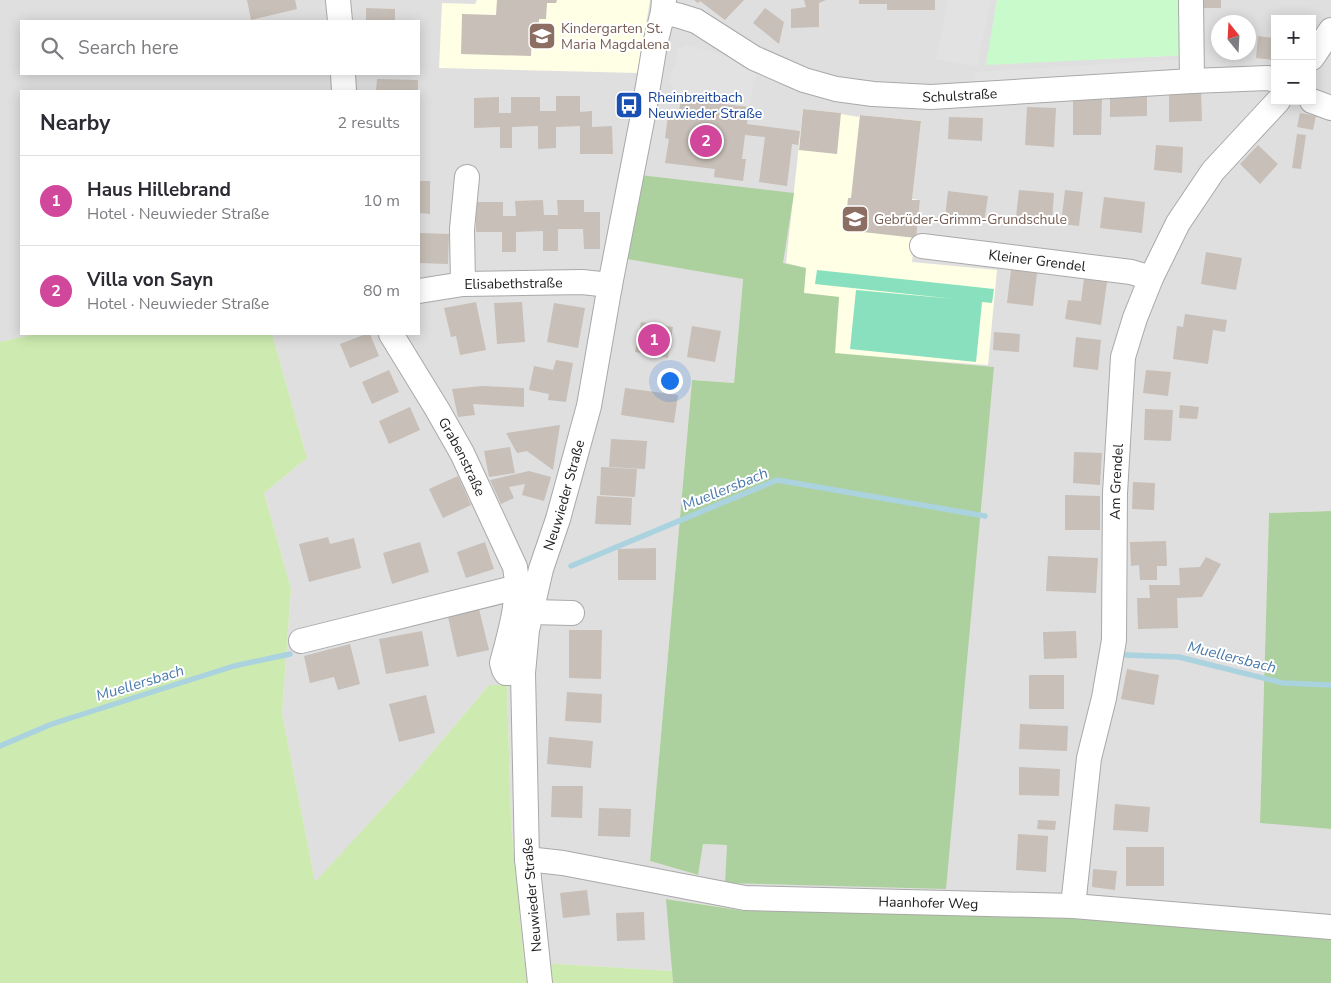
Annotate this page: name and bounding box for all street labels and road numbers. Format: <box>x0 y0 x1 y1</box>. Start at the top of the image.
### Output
street label: Schulstraße <box>922 83 998 106</box>
street label: Kleiner Grendel <box>987 245 1088 276</box>
street label: Elisabethstraße <box>464 273 563 293</box>
street label: Grabenstraße <box>434 414 490 499</box>
street label: Neuwieder Straße <box>539 438 589 553</box>
street label: Am Grendel <box>1105 442 1127 520</box>
street label: Neuwieder Straße <box>518 837 546 953</box>
street label: Haanhofer Weg <box>878 892 979 913</box>

